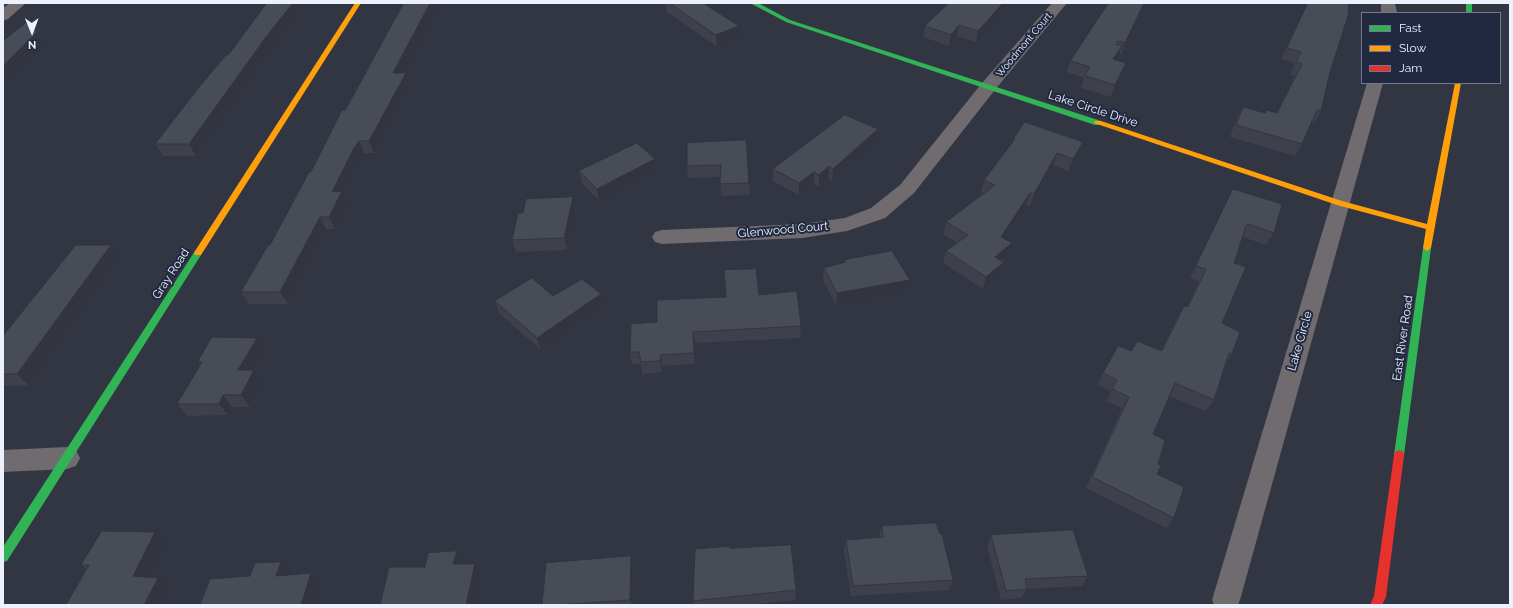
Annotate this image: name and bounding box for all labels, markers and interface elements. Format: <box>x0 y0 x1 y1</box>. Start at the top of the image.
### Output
street label: Woodmont Court <box>994 10 1054 80</box>
north arrow <box>12 12 52 52</box>
legend <box>1361 12 1501 84</box>
text: Fast <box>1399 21 1422 35</box>
text: N <box>28 38 37 51</box>
text: Slow <box>1399 41 1426 55</box>
text: Jam <box>1399 61 1422 75</box>
street label: Lake Circle Drive <box>1046 88 1140 130</box>
street label: Glenwood Court <box>737 219 829 241</box>
street label: Gray Road <box>149 246 193 302</box>
street label: East River Road <box>1390 294 1416 382</box>
street label: Lake Circle <box>1285 309 1315 373</box>

